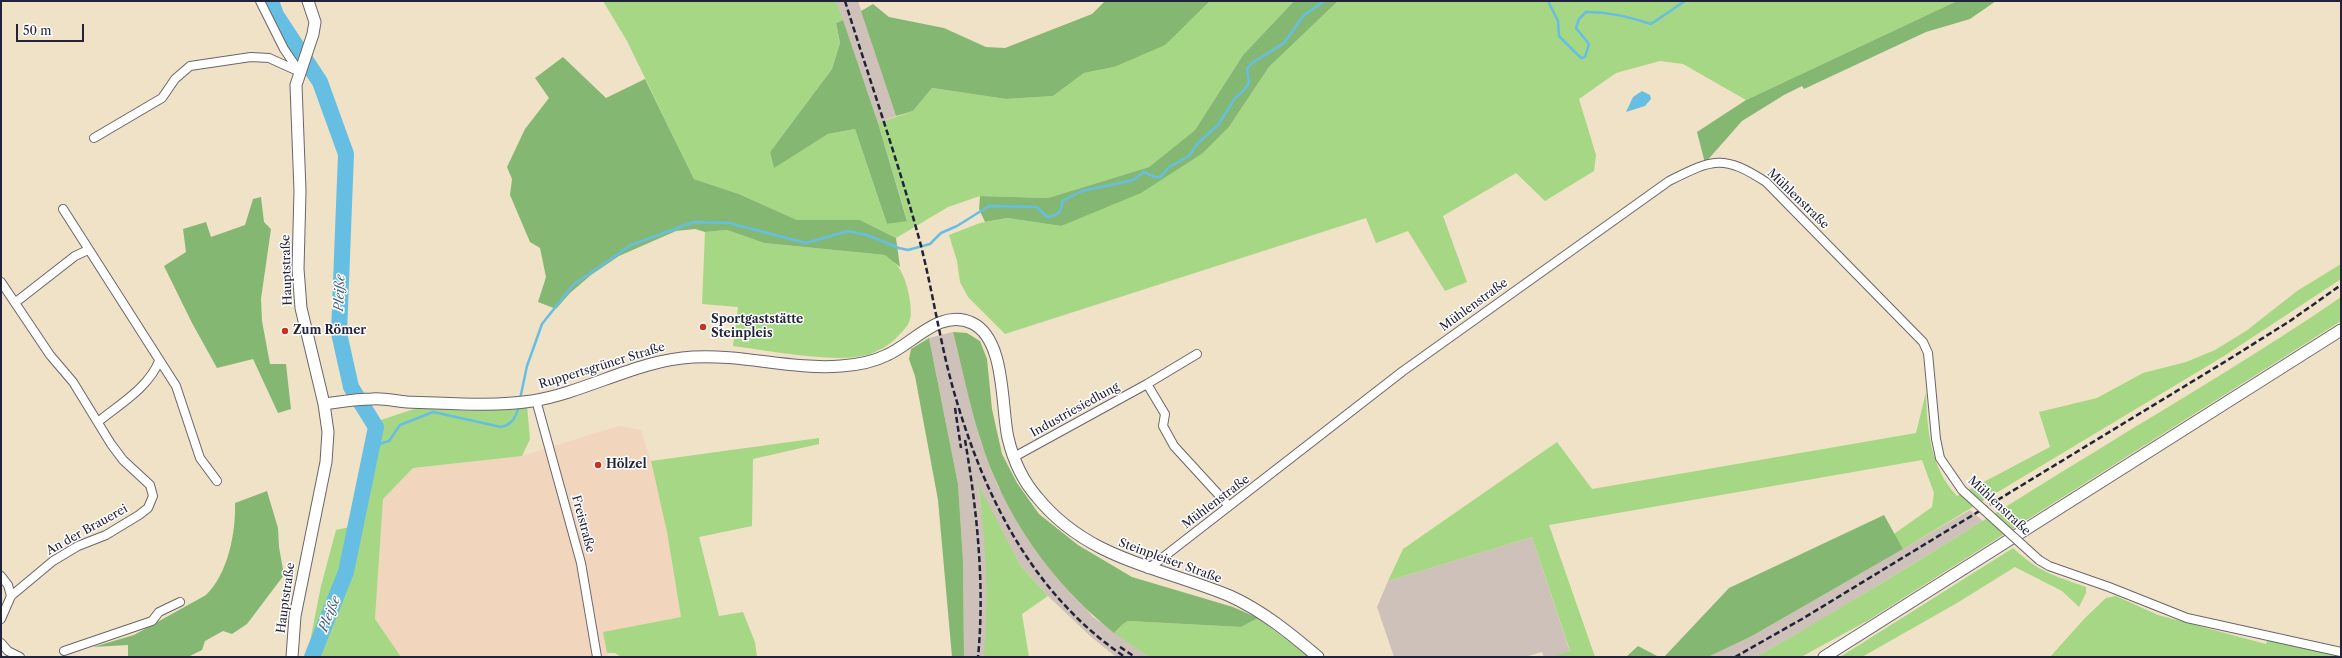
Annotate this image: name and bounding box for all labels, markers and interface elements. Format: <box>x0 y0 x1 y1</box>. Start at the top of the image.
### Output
scale bar <box>18 16 86 42</box>
text: 50 m <box>23 23 52 38</box>
street label: Mühlenstraße <box>1764 166 1832 232</box>
street label: Hauptstraße <box>279 234 295 306</box>
water label: Pleiße <box>332 274 348 312</box>
street label: Mühlenstraße <box>1437 276 1511 334</box>
place label: Sportgaststätte Steinpleis <box>711 313 803 341</box>
marker: Sportgaststätte Steinpleis <box>698 322 708 332</box>
place label: Zum Römer <box>293 324 366 338</box>
marker: Zum Römer <box>280 326 290 336</box>
street label: Ruppertsgrüner Straße <box>537 340 667 392</box>
street label: Industriesiedlung <box>1028 380 1122 440</box>
place label: Hölzel <box>606 458 647 472</box>
marker: Hölzel <box>593 460 603 470</box>
street label: Mühlenstraße <box>1180 472 1252 532</box>
street label: Mühlenstraße <box>1965 473 2033 539</box>
street label: Freistraße <box>568 494 598 554</box>
street label: An der Brauerei <box>44 502 130 558</box>
street label: Steinpleiser Straße <box>1116 536 1224 586</box>
street label: Hauptstraße <box>274 562 298 634</box>
water label: Pleiße <box>316 594 344 634</box>

